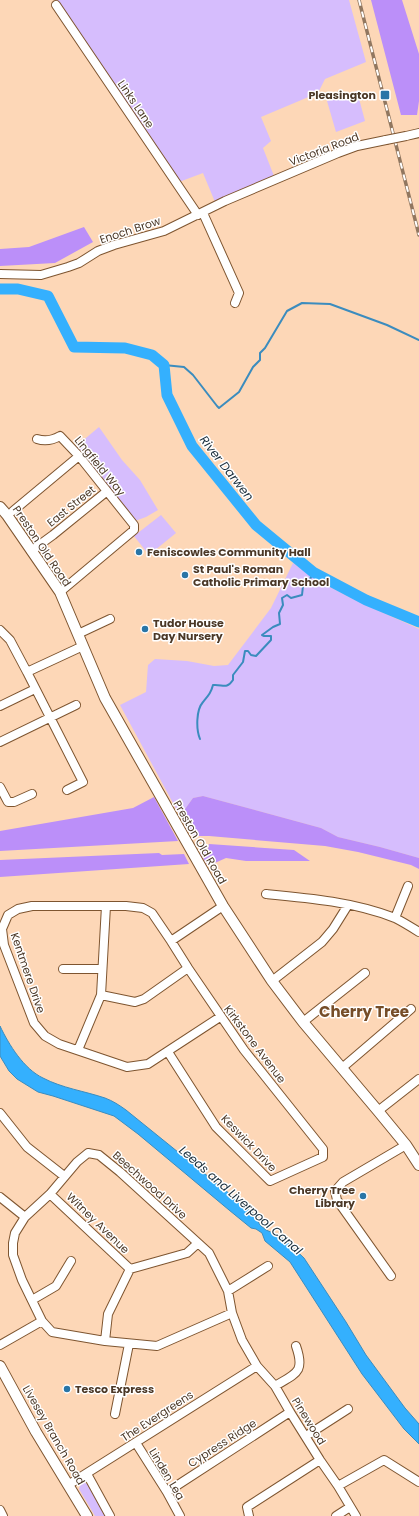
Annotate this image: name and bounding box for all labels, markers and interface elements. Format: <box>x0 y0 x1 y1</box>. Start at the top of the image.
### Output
street label: Links Lane <box>114 77 158 131</box>
place label: Pleasington <box>308 87 376 103</box>
marker: Pleasington <box>379 89 391 101</box>
street label: Victoria Road <box>287 128 361 170</box>
street label: Enoch Brow <box>97 213 163 247</box>
water label: River Darwen <box>196 432 258 504</box>
street label: Lingfield Way <box>71 433 130 500</box>
street label: East Street <box>43 482 99 530</box>
street label: Preston Old Road <box>9 502 75 590</box>
place label: Feniscowles Community Hall <box>147 544 311 560</box>
marker: Feniscowles Community Hall <box>134 547 144 557</box>
place label: St Paul's Roman Catholic Primary School <box>193 561 329 590</box>
marker: St Paul's Roman Catholic Primary School <box>180 570 190 580</box>
place label: Tudor House Day Nursery <box>153 615 224 644</box>
marker: Tudor House Day Nursery <box>140 624 150 634</box>
street label: Preston Old Road <box>169 797 231 887</box>
street label: Kentmere Drive <box>7 931 49 1016</box>
district label: Cherry Tree <box>319 1001 409 1022</box>
street label: Kirkstone Avenue <box>220 1002 290 1086</box>
street label: Keswick Drive <box>218 1111 280 1175</box>
water label: Leeds and Liverpool Canal <box>176 1142 306 1258</box>
street label: Beechwood Drive <box>109 1147 191 1223</box>
place label: Cherry Tree Library <box>289 1182 355 1211</box>
street label: Witney Avenue <box>63 1189 133 1257</box>
marker: Cherry Tree Library <box>358 1191 368 1201</box>
place label: Tesco Express <box>75 1381 154 1397</box>
street label: Livesey Branch Road <box>19 1382 89 1488</box>
marker: Tesco Express <box>62 1384 72 1394</box>
street label: The Evergreens <box>118 1386 197 1445</box>
street label: Pinewood <box>288 1394 330 1448</box>
street label: Cypress Ridge <box>185 1415 259 1471</box>
street label: Linden Lea <box>145 1445 189 1503</box>

